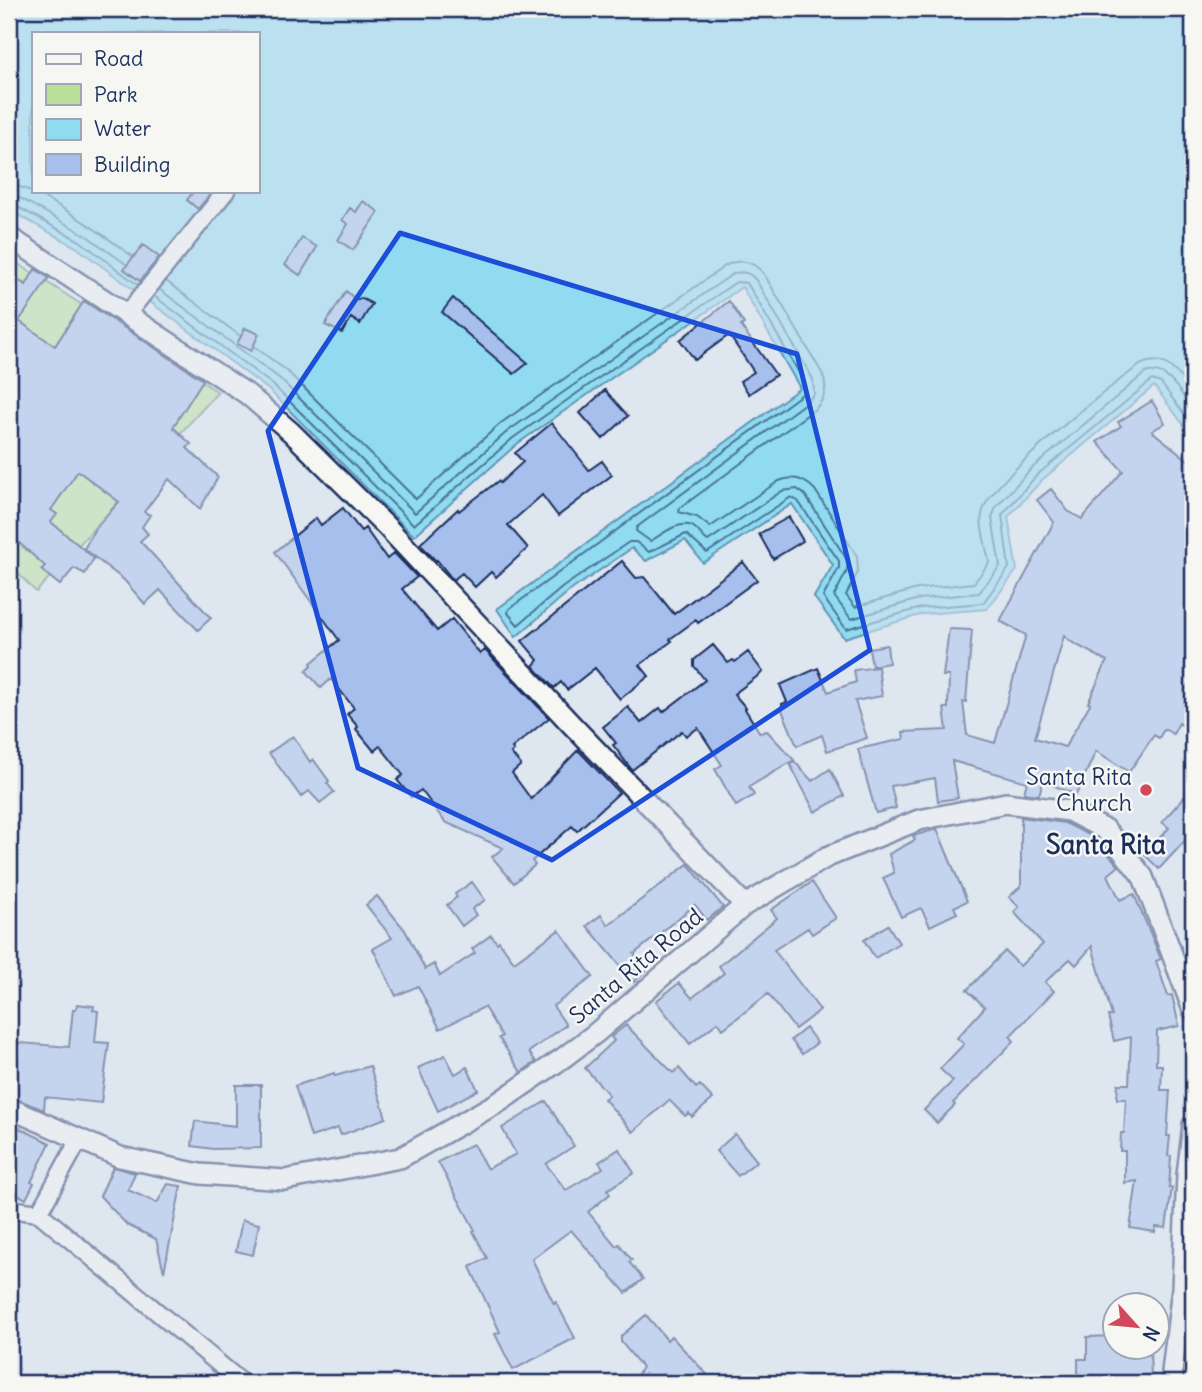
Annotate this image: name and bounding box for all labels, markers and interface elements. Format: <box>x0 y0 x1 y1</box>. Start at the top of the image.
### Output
legend <box>32 32 259 192</box>
text: Road <box>94 45 143 72</box>
text: Park <box>94 81 137 108</box>
text: Water <box>94 115 152 142</box>
text: Building <box>94 151 170 178</box>
place label: Santa Rita Church <box>1026 762 1132 817</box>
marker: Santa Rita Church <box>1138 782 1154 798</box>
district label: Santa Rita <box>1046 828 1166 861</box>
street label: Santa Rita Road <box>563 901 708 1030</box>
north arrow <box>1100 1290 1170 1360</box>
text: N <box>1137 1322 1165 1345</box>

